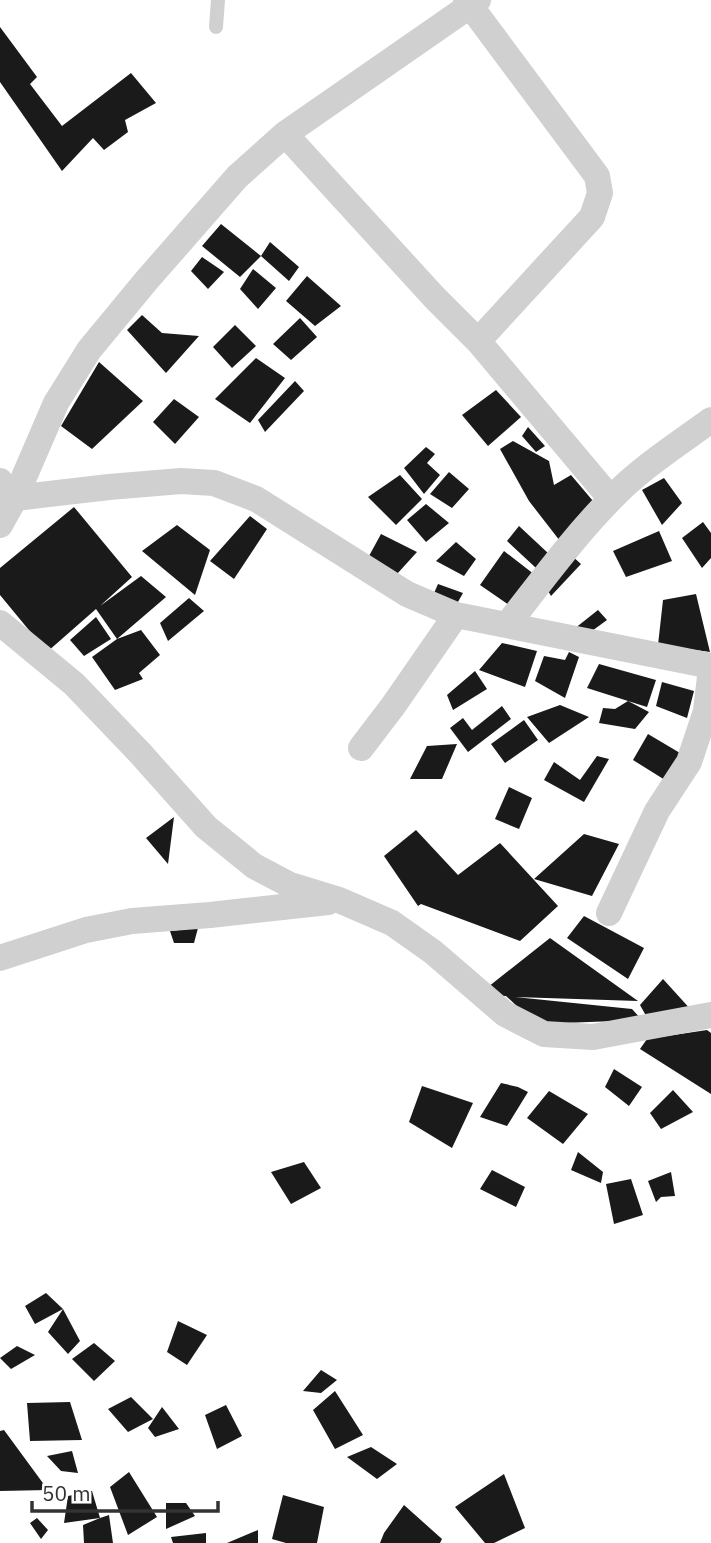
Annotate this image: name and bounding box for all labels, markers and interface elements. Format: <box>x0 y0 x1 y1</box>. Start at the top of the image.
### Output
scale bar <box>32 1470 217 1514</box>
text: 50 m <box>42 1479 91 1507</box>

